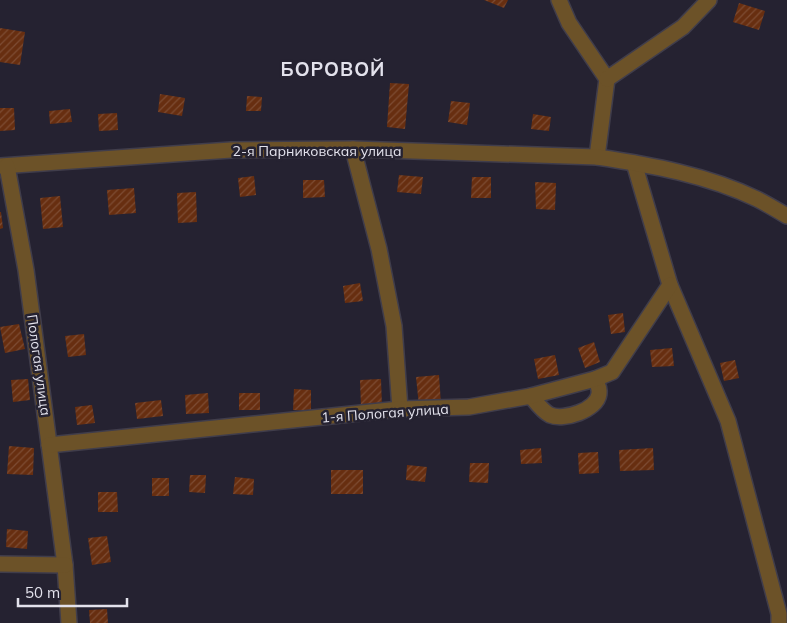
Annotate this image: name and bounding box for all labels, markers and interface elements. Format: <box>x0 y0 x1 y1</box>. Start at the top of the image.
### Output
district label: БОРОВОЙ <box>281 57 385 81</box>
street label: 2-я Парниковская улица <box>233 142 401 160</box>
street label: Пологая улица <box>23 313 55 417</box>
street label: 1-я Пологая улица <box>321 400 449 426</box>
scale bar <box>18 576 126 608</box>
text: 50 m <box>25 583 60 602</box>

